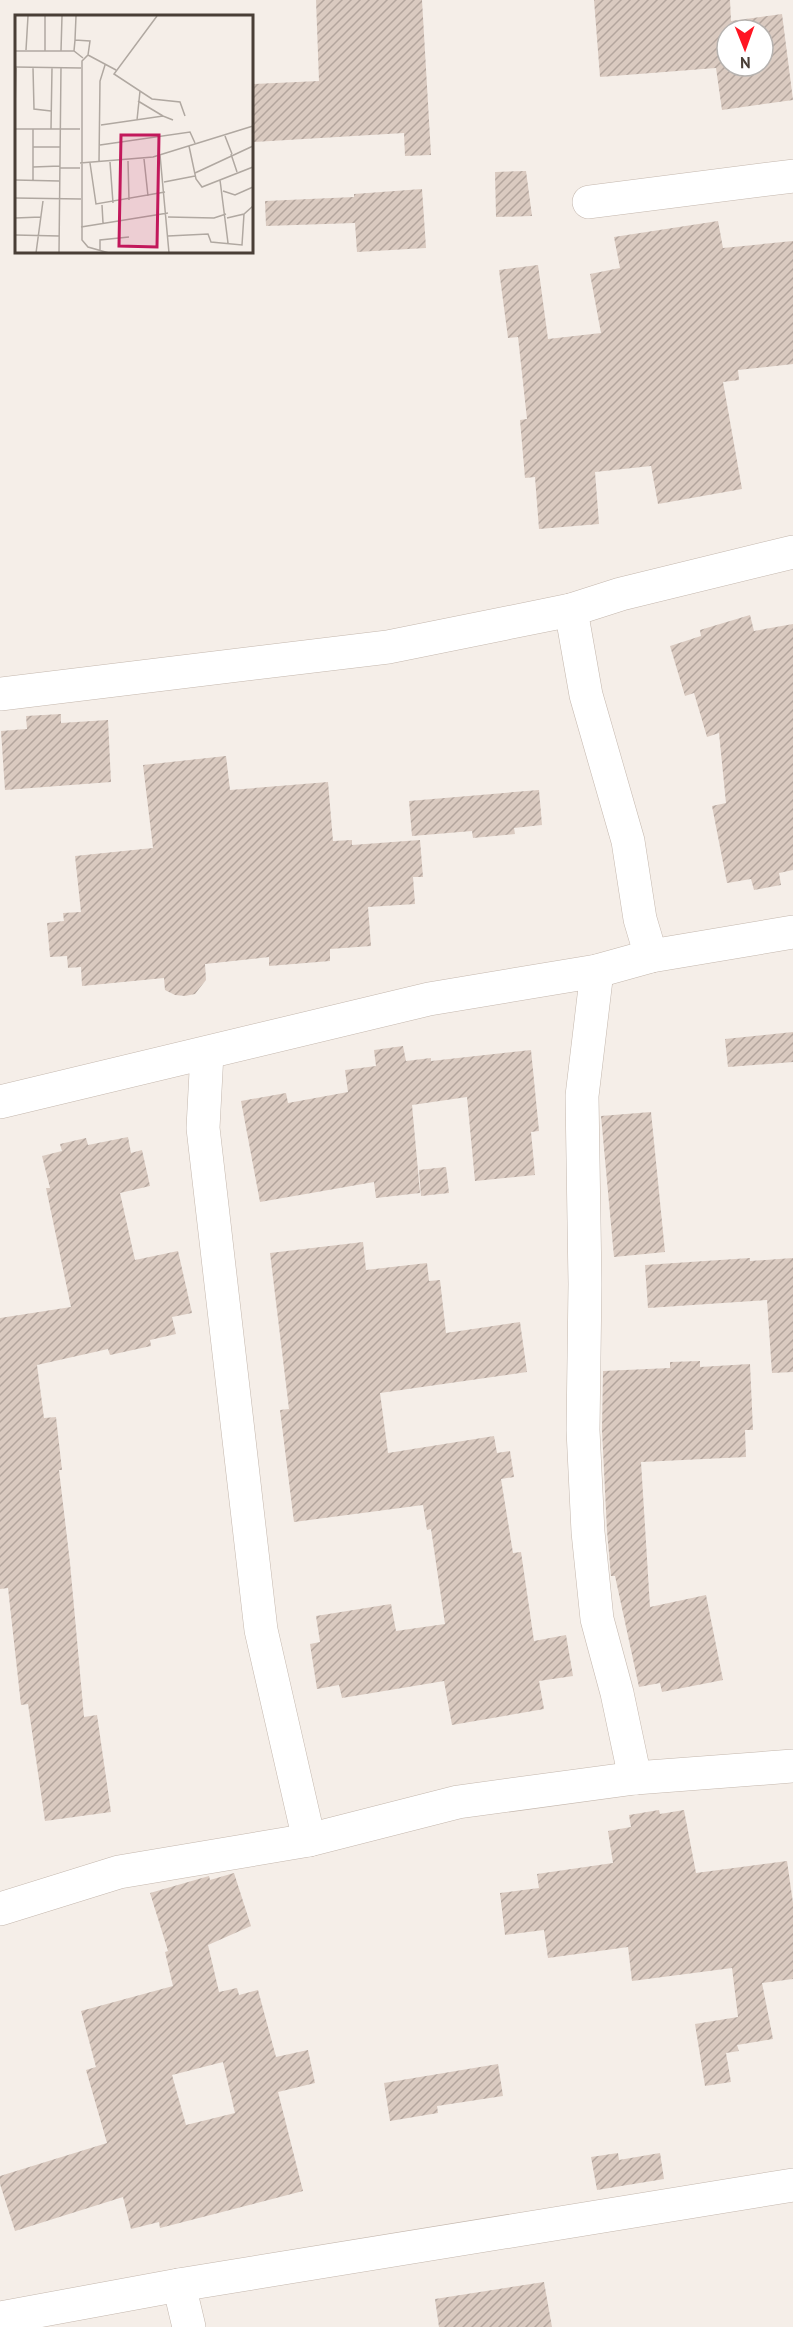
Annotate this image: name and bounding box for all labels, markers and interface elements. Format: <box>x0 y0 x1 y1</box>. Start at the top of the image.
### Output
inset map <box>15 15 254 254</box>
north arrow <box>715 18 775 78</box>
text: N <box>740 53 751 73</box>

